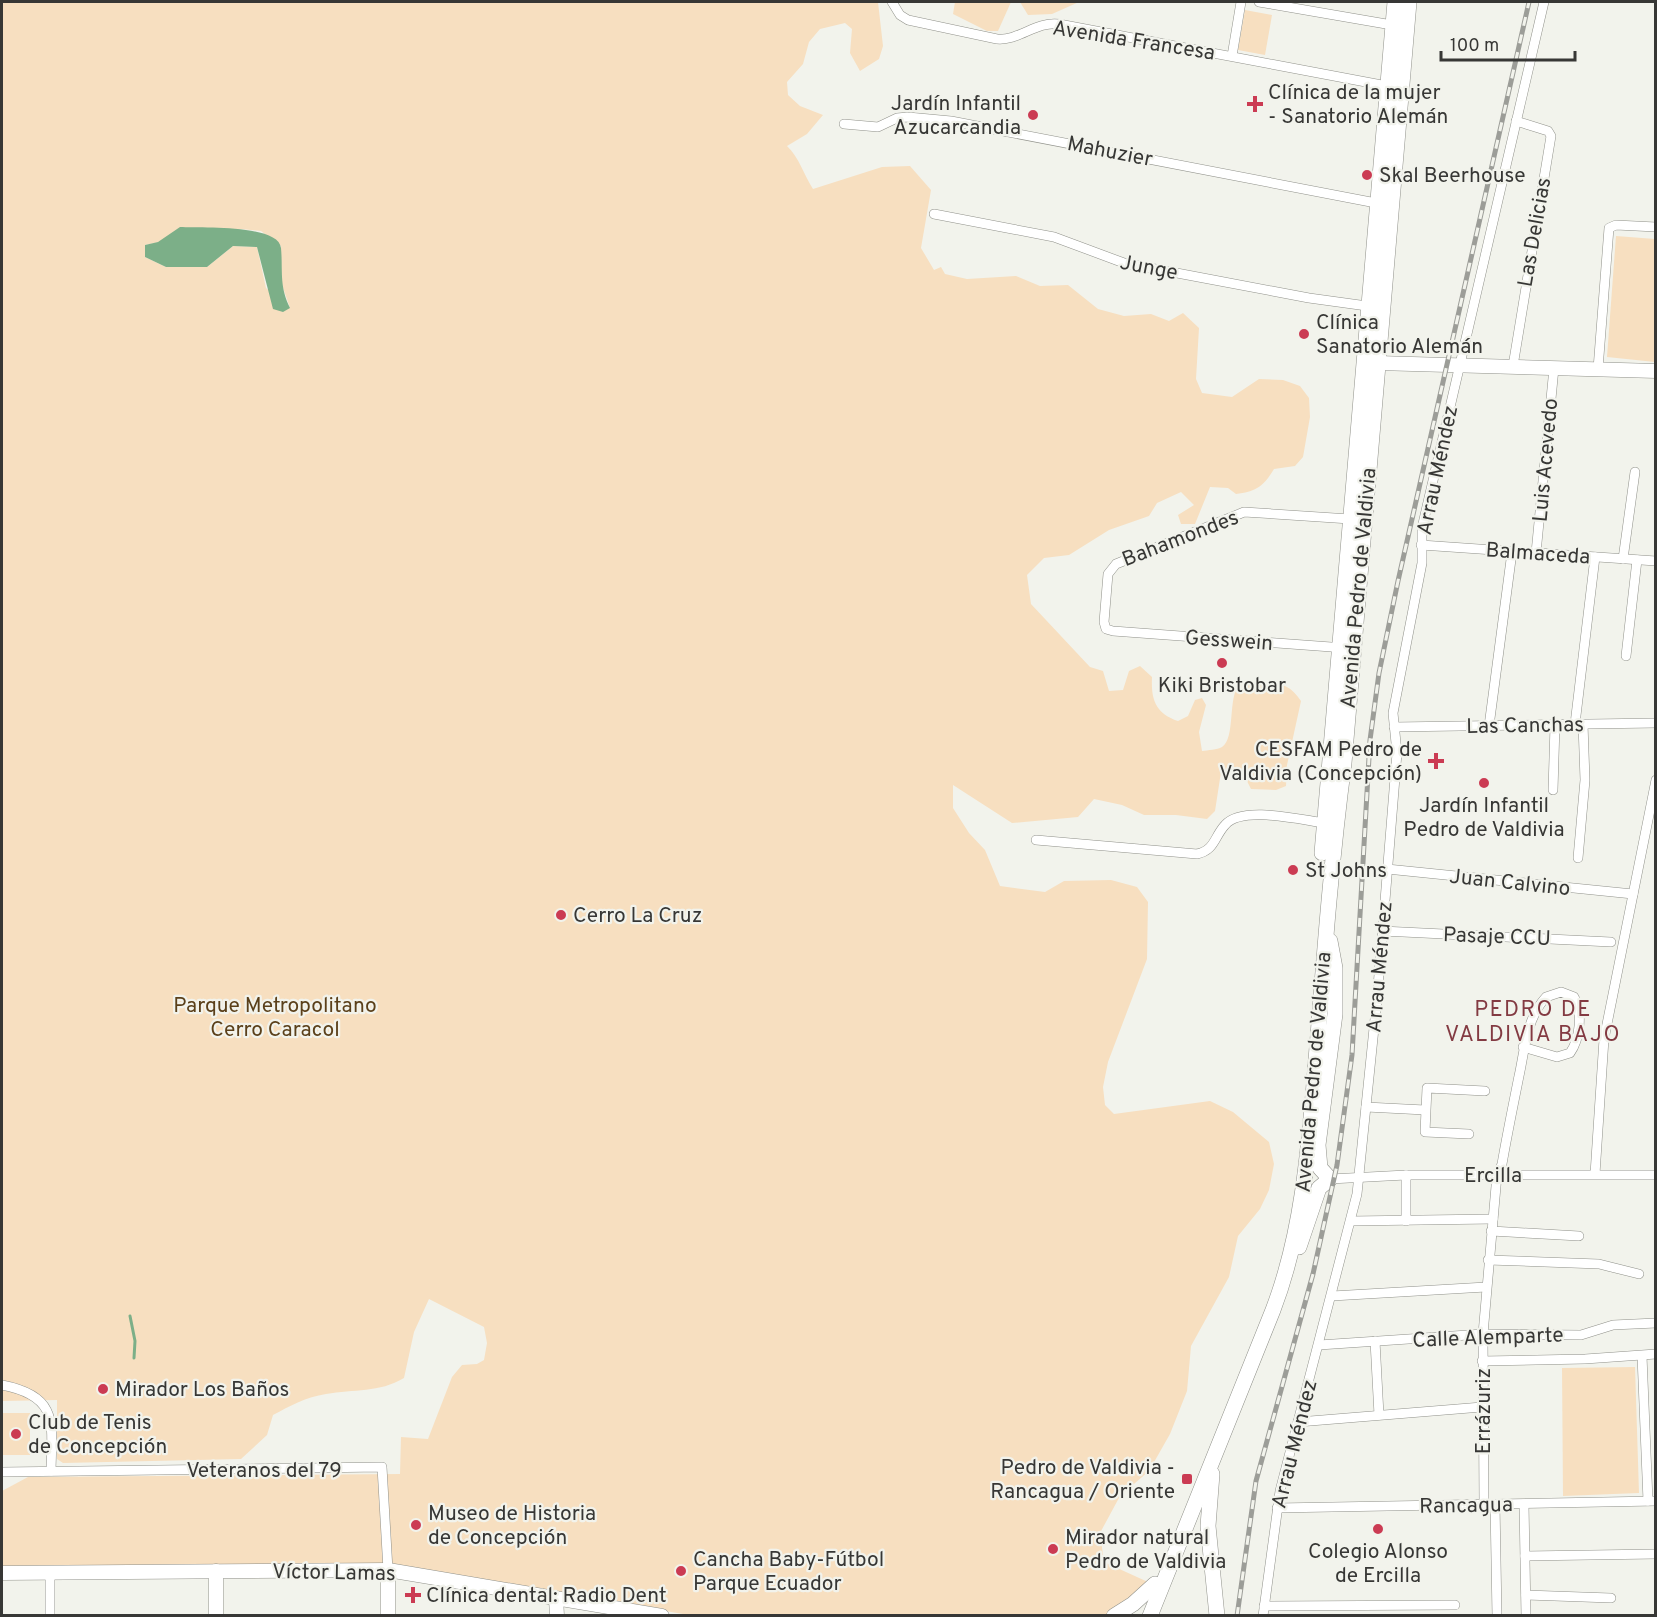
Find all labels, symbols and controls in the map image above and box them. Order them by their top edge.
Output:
street label: Avenida Francesa [1051,15,1217,68]
scale bar [1441,24,1574,62]
text: 100 m [1450,35,1499,58]
place label: Clínica de la mujer - Sanatorio Alemán [1268,80,1448,131]
place label: Jardín Infantil Azucarcandia [891,91,1021,142]
marker: Clínica de la mujer - Sanatorio Alemán [1246,95,1264,113]
marker: Jardín Infantil Azucarcandia [1026,108,1040,122]
street label: Mahuzier [1065,131,1155,174]
place label: Skal Beerhouse [1379,163,1526,190]
marker: Skal Beerhouse [1360,168,1374,182]
street label: Las Delicias [1513,175,1558,289]
street label: Junge [1117,250,1180,287]
place label: Clínica Sanatorio Alemán [1316,310,1483,361]
marker: Clínica Sanatorio Alemán [1297,327,1311,341]
street label: Luis Acevedo [1528,397,1565,523]
street label: Arrau Méndez [1412,403,1465,538]
street label: Avenida Pedro de Valdivia [1336,467,1383,710]
street label: Bahamondes [1118,505,1243,574]
street label: Balmaceda [1485,537,1591,572]
street label: Gesswein [1184,625,1274,658]
marker: Kiki Bristobar [1215,656,1229,670]
place label: Kiki Bristobar [1158,673,1286,700]
street label: Las Canchas [1466,712,1584,741]
place label: CESFAM Pedro de Valdivia (Concepción) [1219,737,1422,788]
marker: CESFAM Pedro de Valdivia (Concepción) [1427,752,1445,770]
marker: Jardín Infantil Pedro de Valdivia [1477,776,1491,790]
place label: Jardín Infantil Pedro de Valdivia [1403,793,1565,844]
place label: St Johns [1305,858,1387,885]
marker: St Johns [1286,863,1300,877]
street label: Juan Calvino [1448,864,1572,903]
street label: Arrau Méndez [1361,900,1400,1034]
place label: Cerro La Cruz [573,903,702,930]
marker: Cerro La Cruz [554,908,568,922]
street label: Pasaje CCU [1442,922,1551,953]
street label: Avenida Pedro de Valdivia [1291,951,1338,1194]
park label: Parque Metropolitano Cerro Caracol [173,993,377,1044]
district label: PEDRO DE VALDIVIA BAJO [1445,997,1621,1049]
street label: Ercilla [1464,1163,1522,1190]
street label: Calle Alemparte [1412,1322,1564,1355]
street label: Errázuriz [1471,1368,1498,1454]
place label: Mirador Los Baños [115,1377,289,1404]
street label: Arrau Méndez [1266,1377,1324,1512]
marker: Mirador Los Baños [96,1382,110,1396]
place label: Club de Tenis de Concepción [28,1410,167,1461]
marker: Club de Tenis de Concepción [9,1427,23,1441]
place label: Pedro de Valdivia - Rancagua / Oriente [990,1455,1175,1506]
street label: Veteranos del 79 [186,1458,342,1485]
marker: Pedro de Valdivia - Rancagua / Oriente [1180,1472,1194,1486]
street label: Rancagua [1419,1492,1513,1521]
place label: Museo de Historia de Concepción [428,1501,596,1552]
marker: Museo de Historia de Concepción [409,1518,423,1532]
marker: Colegio Alonso de Ercilla [1371,1522,1385,1536]
place label: Mirador natural Pedro de Valdivia [1065,1525,1226,1576]
place label: Colegio Alonso de Ercilla [1308,1539,1448,1590]
marker: Mirador natural Pedro de Valdivia [1046,1542,1060,1556]
place label: Cancha Baby-Fútbol Parque Ecuador [693,1547,884,1598]
street label: Víctor Lamas [272,1559,396,1588]
marker: Cancha Baby-Fútbol Parque Ecuador [674,1564,688,1578]
place label: Clínica dental: Radio Dent [426,1583,667,1610]
marker: Clínica dental: Radio Dent [404,1586,422,1604]

